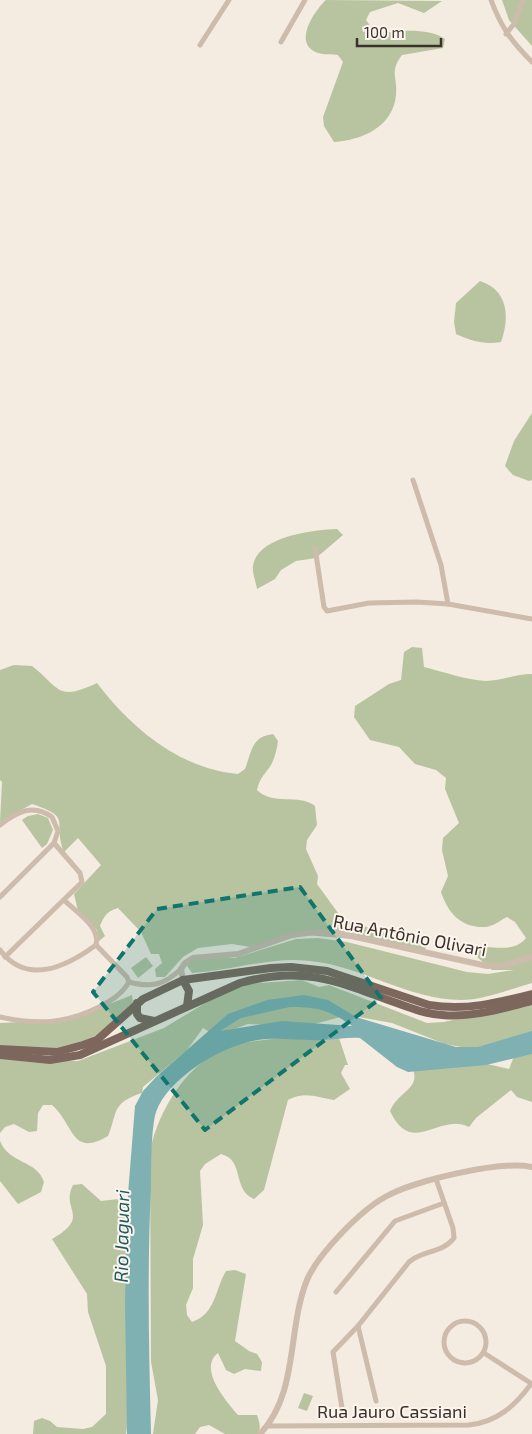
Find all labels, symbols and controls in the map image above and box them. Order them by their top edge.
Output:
scale bar [357,15,441,47]
text: 100 m [364,23,405,41]
street label: Rua Antônio Olivari [332,909,488,961]
water label: Rio Jaguari [109,1189,133,1283]
street label: Rua Jauro Cassiani [317,1400,467,1422]

